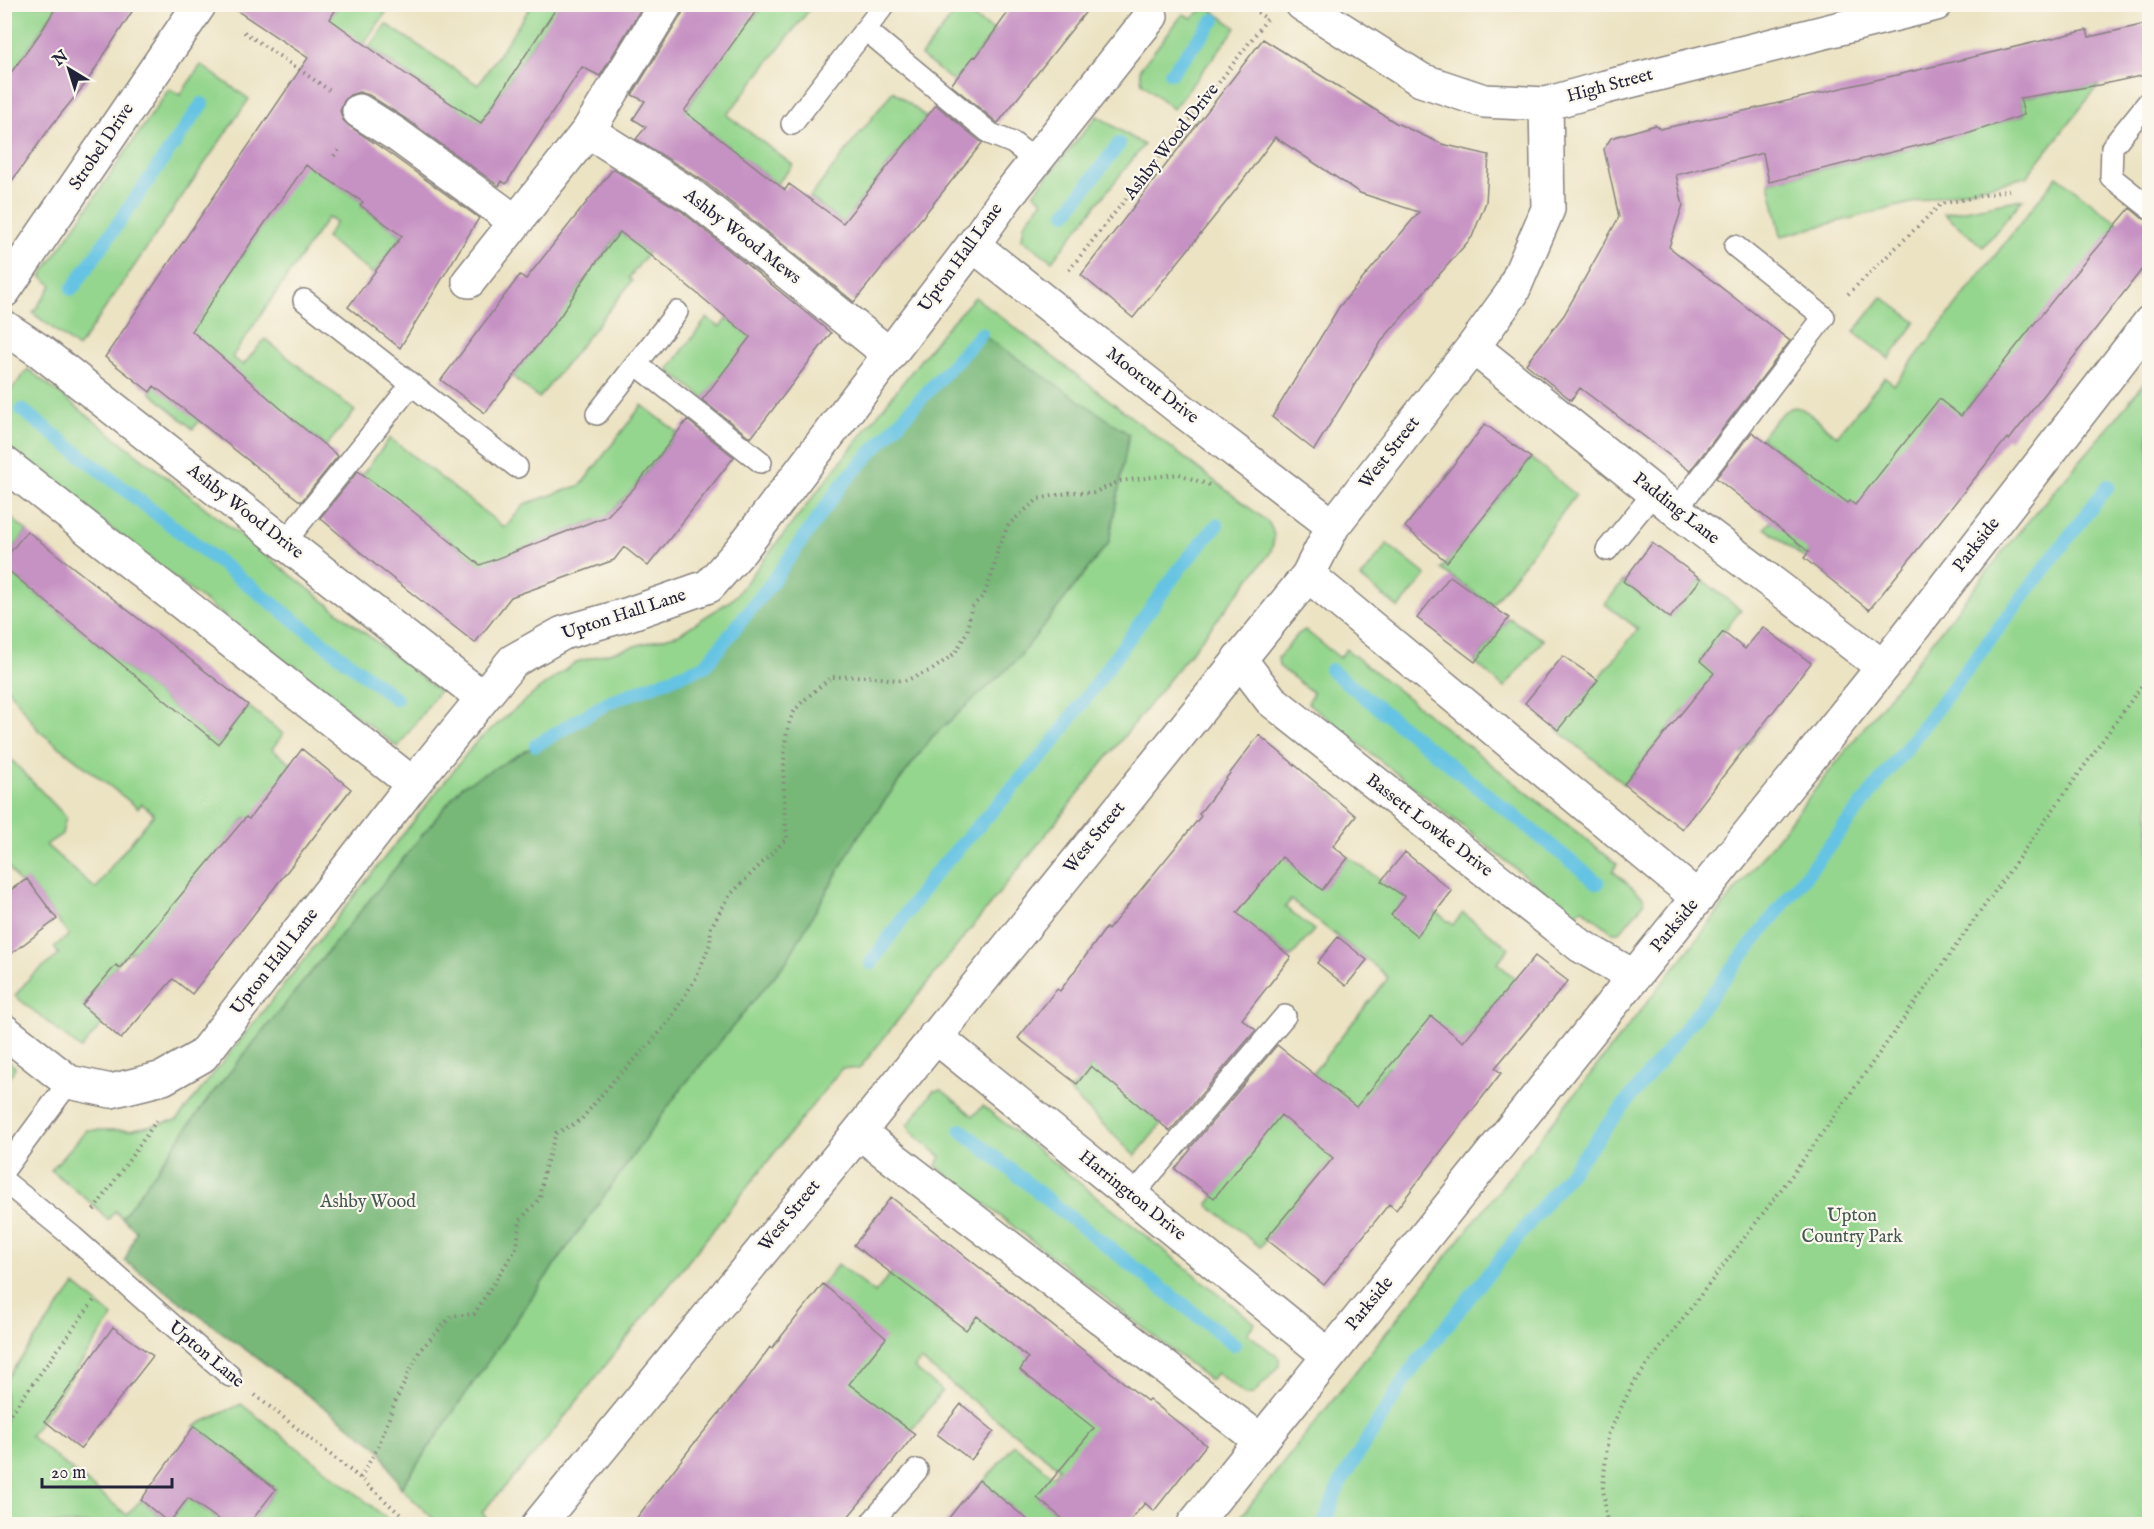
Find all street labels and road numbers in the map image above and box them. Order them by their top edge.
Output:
street label: High Street [1564,63,1656,109]
street label: Ashby Wood Drive [1119,79,1225,206]
street label: Strobel Drive [64,99,140,195]
street label: Ashby Wood Mews [678,183,805,290]
street label: Upton Hall Lane [914,199,1008,317]
street label: Moorcut Drive [1101,343,1203,429]
street label: West Street [1355,412,1425,494]
street label: Ashby Wood Drive [181,459,308,565]
street label: Padding Lane [1628,468,1724,550]
street label: Parkside [1948,513,2006,577]
street label: Upton Hall Lane [559,584,689,646]
street label: Bassett Lowke Drive [1361,769,1497,883]
street label: West Street [1059,797,1131,879]
street label: Parkside [1646,894,1704,958]
street label: Upton Hall Lane [226,904,324,1020]
street label: Harrington Drive [1074,1146,1190,1246]
street label: West Street [754,1175,826,1257]
street label: Parkside [1341,1272,1399,1336]
street label: Upton Lane [163,1317,249,1393]

